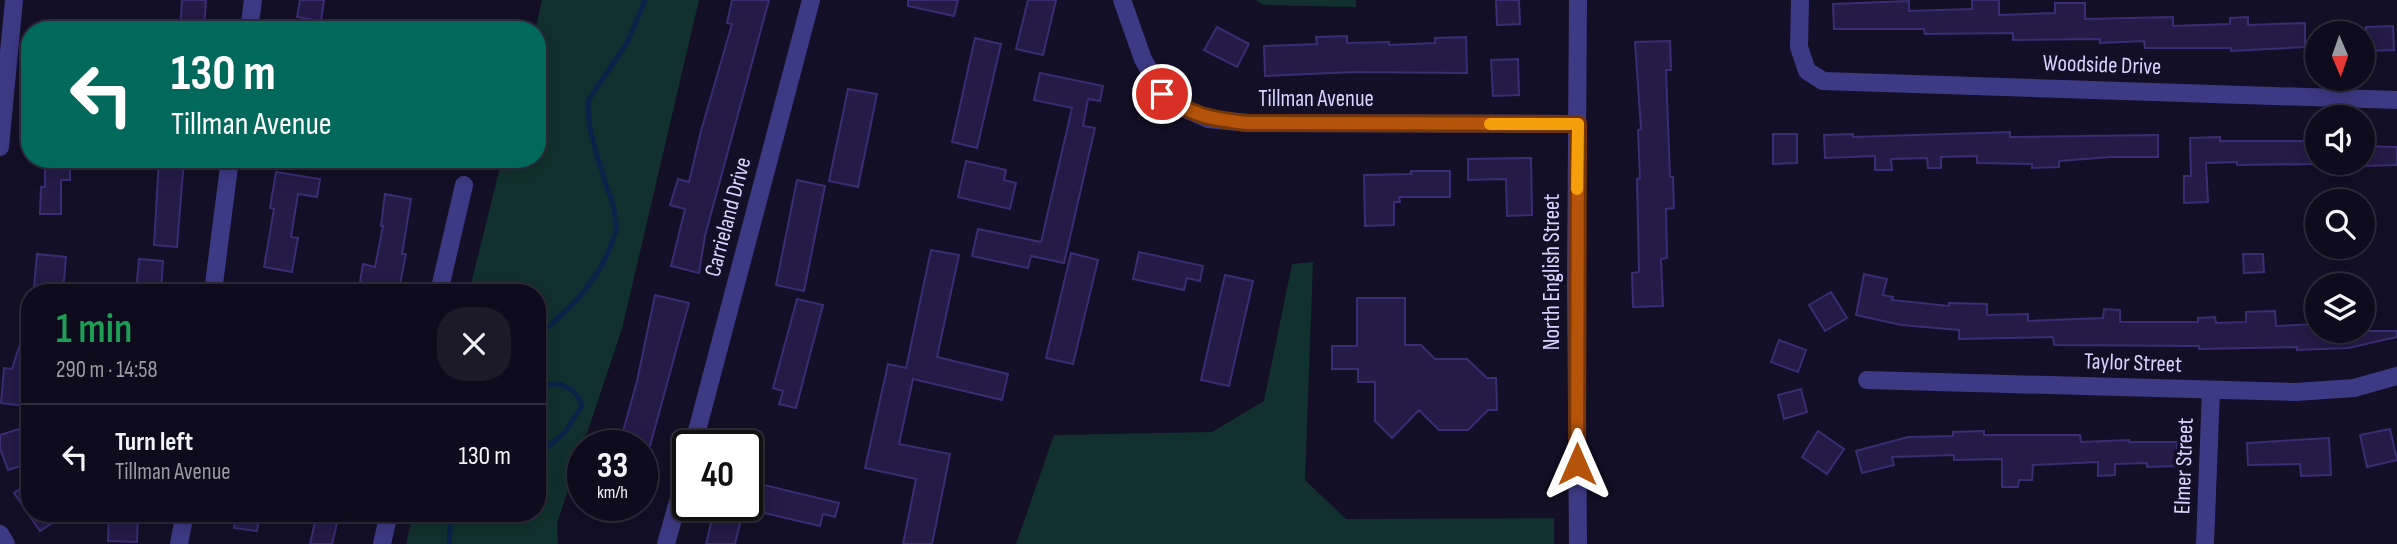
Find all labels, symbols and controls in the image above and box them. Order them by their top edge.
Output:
north arrow [2305,21,2375,91]
map controls [2305,21,2375,343]
text: 130 m [171,45,276,104]
icon: left [56,49,147,140]
street label: Woodside Drive [2042,49,2162,81]
pin [1132,64,1192,124]
icon: arrive [1143,75,1181,113]
street label: Tillman Avenue [1258,85,1374,113]
text: Tillman Avenue [171,105,332,144]
button: sound [2305,105,2375,175]
street label: Carrieland Drive [699,154,757,280]
button: search [2305,189,2375,259]
street label: North English Street [1538,194,1566,350]
button: layers [2305,273,2375,343]
text: 1 min [56,304,132,355]
button: close [437,307,511,381]
street label: Taylor Street [2084,347,2182,379]
text: 290 m · 14:58 [56,356,158,384]
street label: Elmer Street [2168,417,2200,515]
text: Turn left [115,427,193,458]
position arrow [1540,427,1614,501]
speed limit sign: 40 [672,430,763,521]
icon: left [56,438,94,476]
text: 130 m [459,441,511,472]
text: 33 [597,445,628,488]
text: Tillman Avenue [115,458,231,486]
text: km/h [597,482,628,503]

